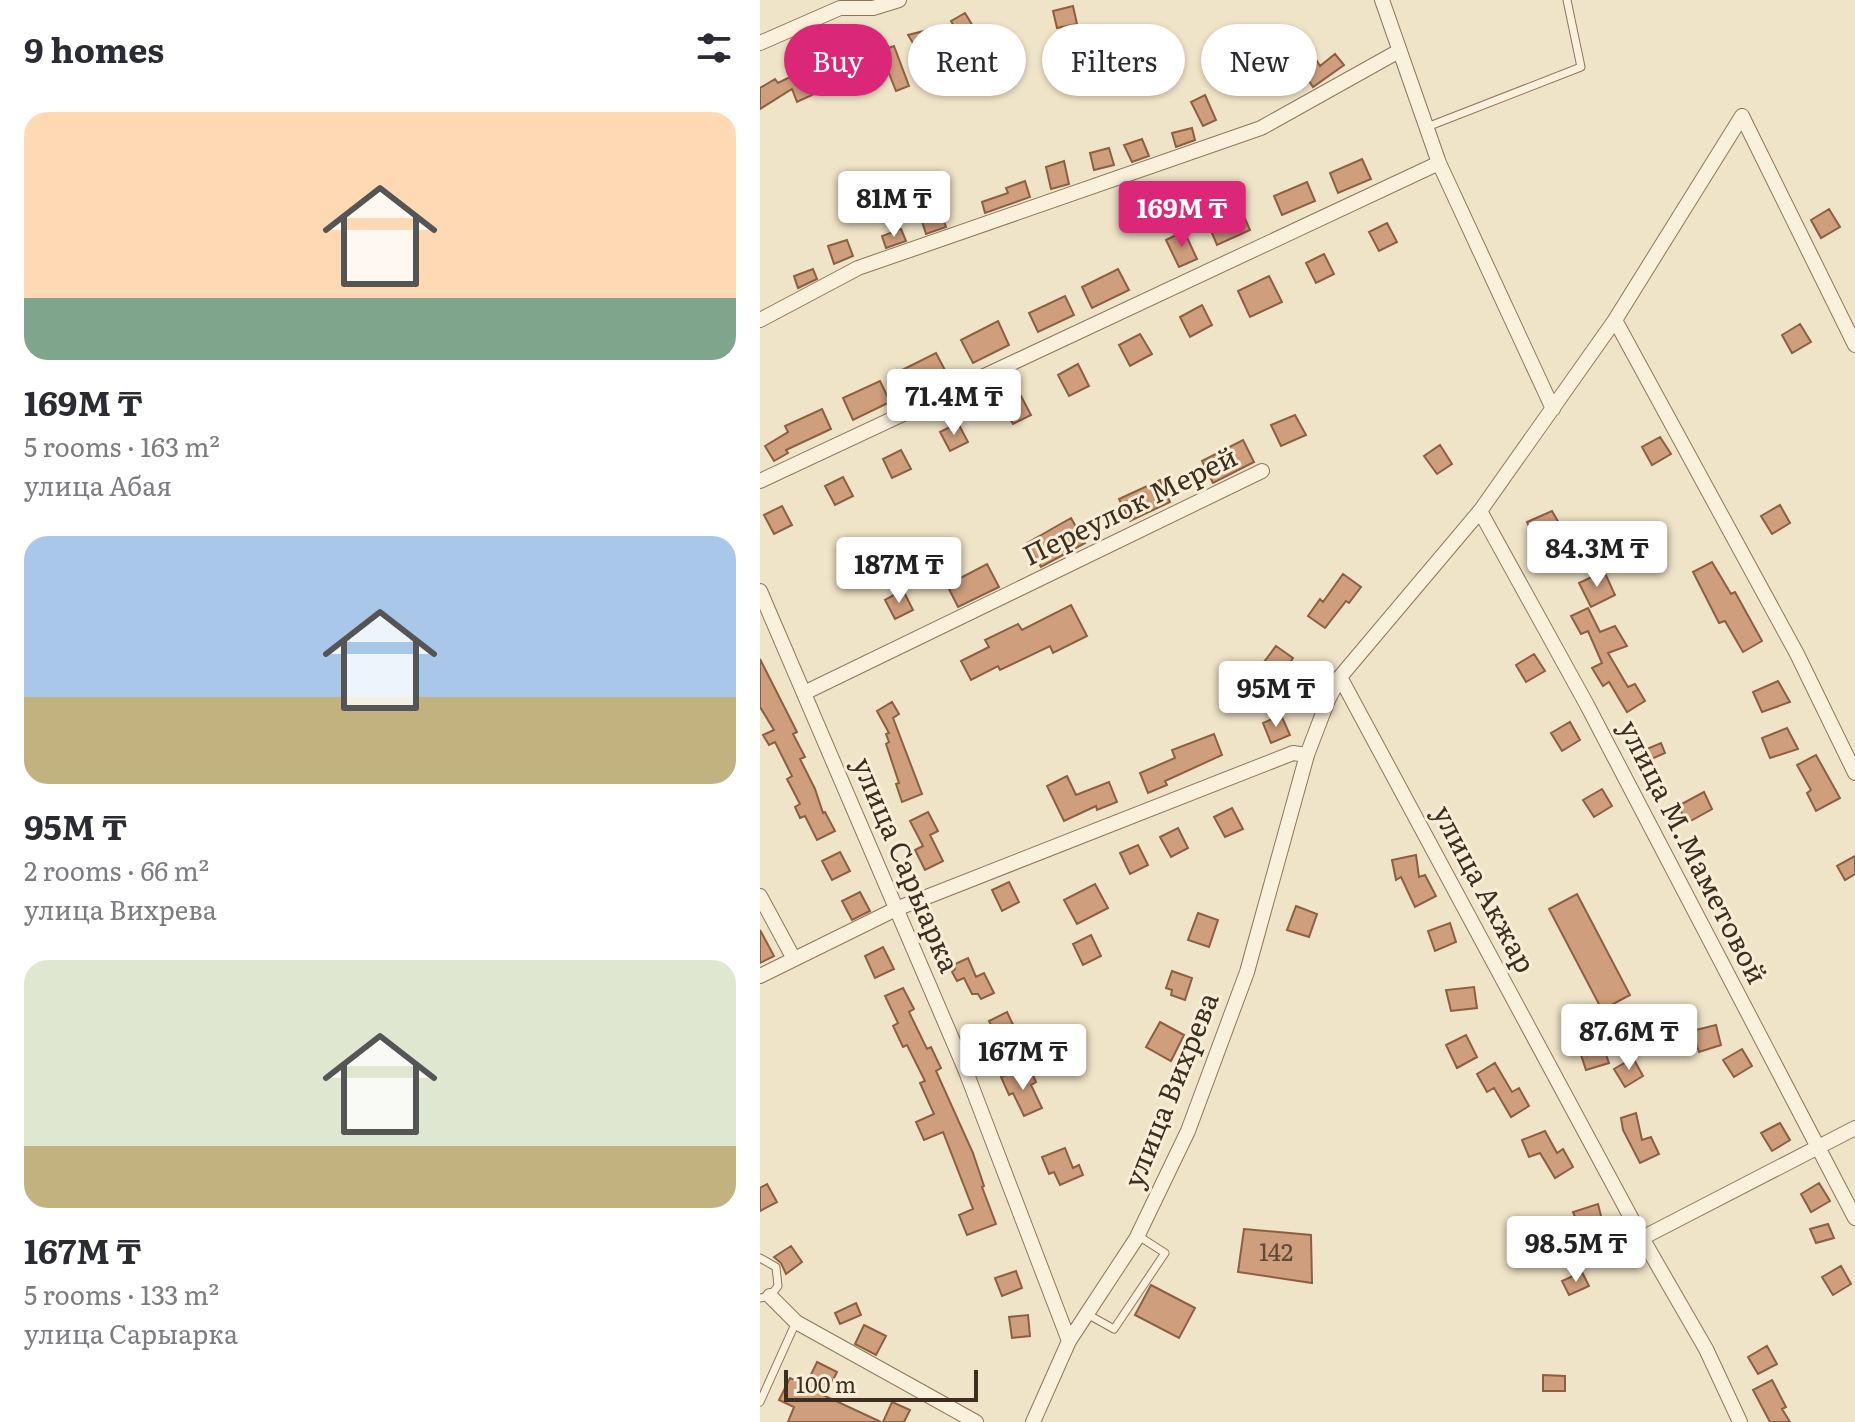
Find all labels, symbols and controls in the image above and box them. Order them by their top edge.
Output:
text: 9 homes [24,23,164,73]
chip: Buy [784,24,892,96]
chip: Rent [908,24,1026,96]
chip: Filters [1042,24,1185,96]
chip: New [1201,24,1317,96]
icon: filters [692,26,736,70]
icon: home [308,164,452,308]
pin: 81M ₸ [838,171,950,239]
text: 81M ₸ [856,177,932,216]
pin: 169M ₸ [1117,181,1247,249]
text: 169M ₸ [1137,187,1227,226]
pin: 71.4M ₸ [880,369,1028,437]
text: 71.4M ₸ [905,375,1003,414]
text: 169M ₸ [24,376,142,426]
text: 5 rooms · 163 m² [24,426,220,465]
street label: Переулок Мерей [1015,434,1244,574]
text: улица Абая [24,465,172,504]
pin: 84.3M ₸ [1523,521,1671,589]
text: 84.3M ₸ [1545,527,1649,566]
pin: 187M ₸ [834,537,964,605]
text: 187M ₸ [854,543,944,582]
icon: home [308,588,452,732]
pin: 95M ₸ [1220,661,1332,729]
text: 95M ₸ [1237,667,1315,706]
street label: улица М.Маметовой [1610,712,1780,991]
street label: улица Сарыарка [843,750,972,978]
street label: улица Акжар [1424,797,1548,980]
text: 95M ₸ [24,800,127,850]
text: 2 rooms · 66 m² [24,850,209,889]
text: улица Вихрева [24,889,217,928]
street label: улица Вихрева [1111,985,1228,1193]
pin: 87.6M ₸ [1555,1004,1703,1072]
text: 87.6M ₸ [1579,1010,1679,1049]
icon: home [308,1012,452,1156]
pin: 167M ₸ [958,1024,1088,1092]
text: 167M ₸ [978,1030,1068,1069]
pin: 98.5M ₸ [1502,1216,1650,1284]
text: 98.5M ₸ [1525,1222,1627,1261]
text: 167M ₸ [24,1224,141,1274]
house number: 142 [1259,1233,1293,1268]
text: 5 rooms · 133 m² [24,1274,219,1313]
text: улица Сарыарка [24,1313,238,1352]
scale bar [784,1366,978,1402]
text: 100 m [796,1367,856,1400]

